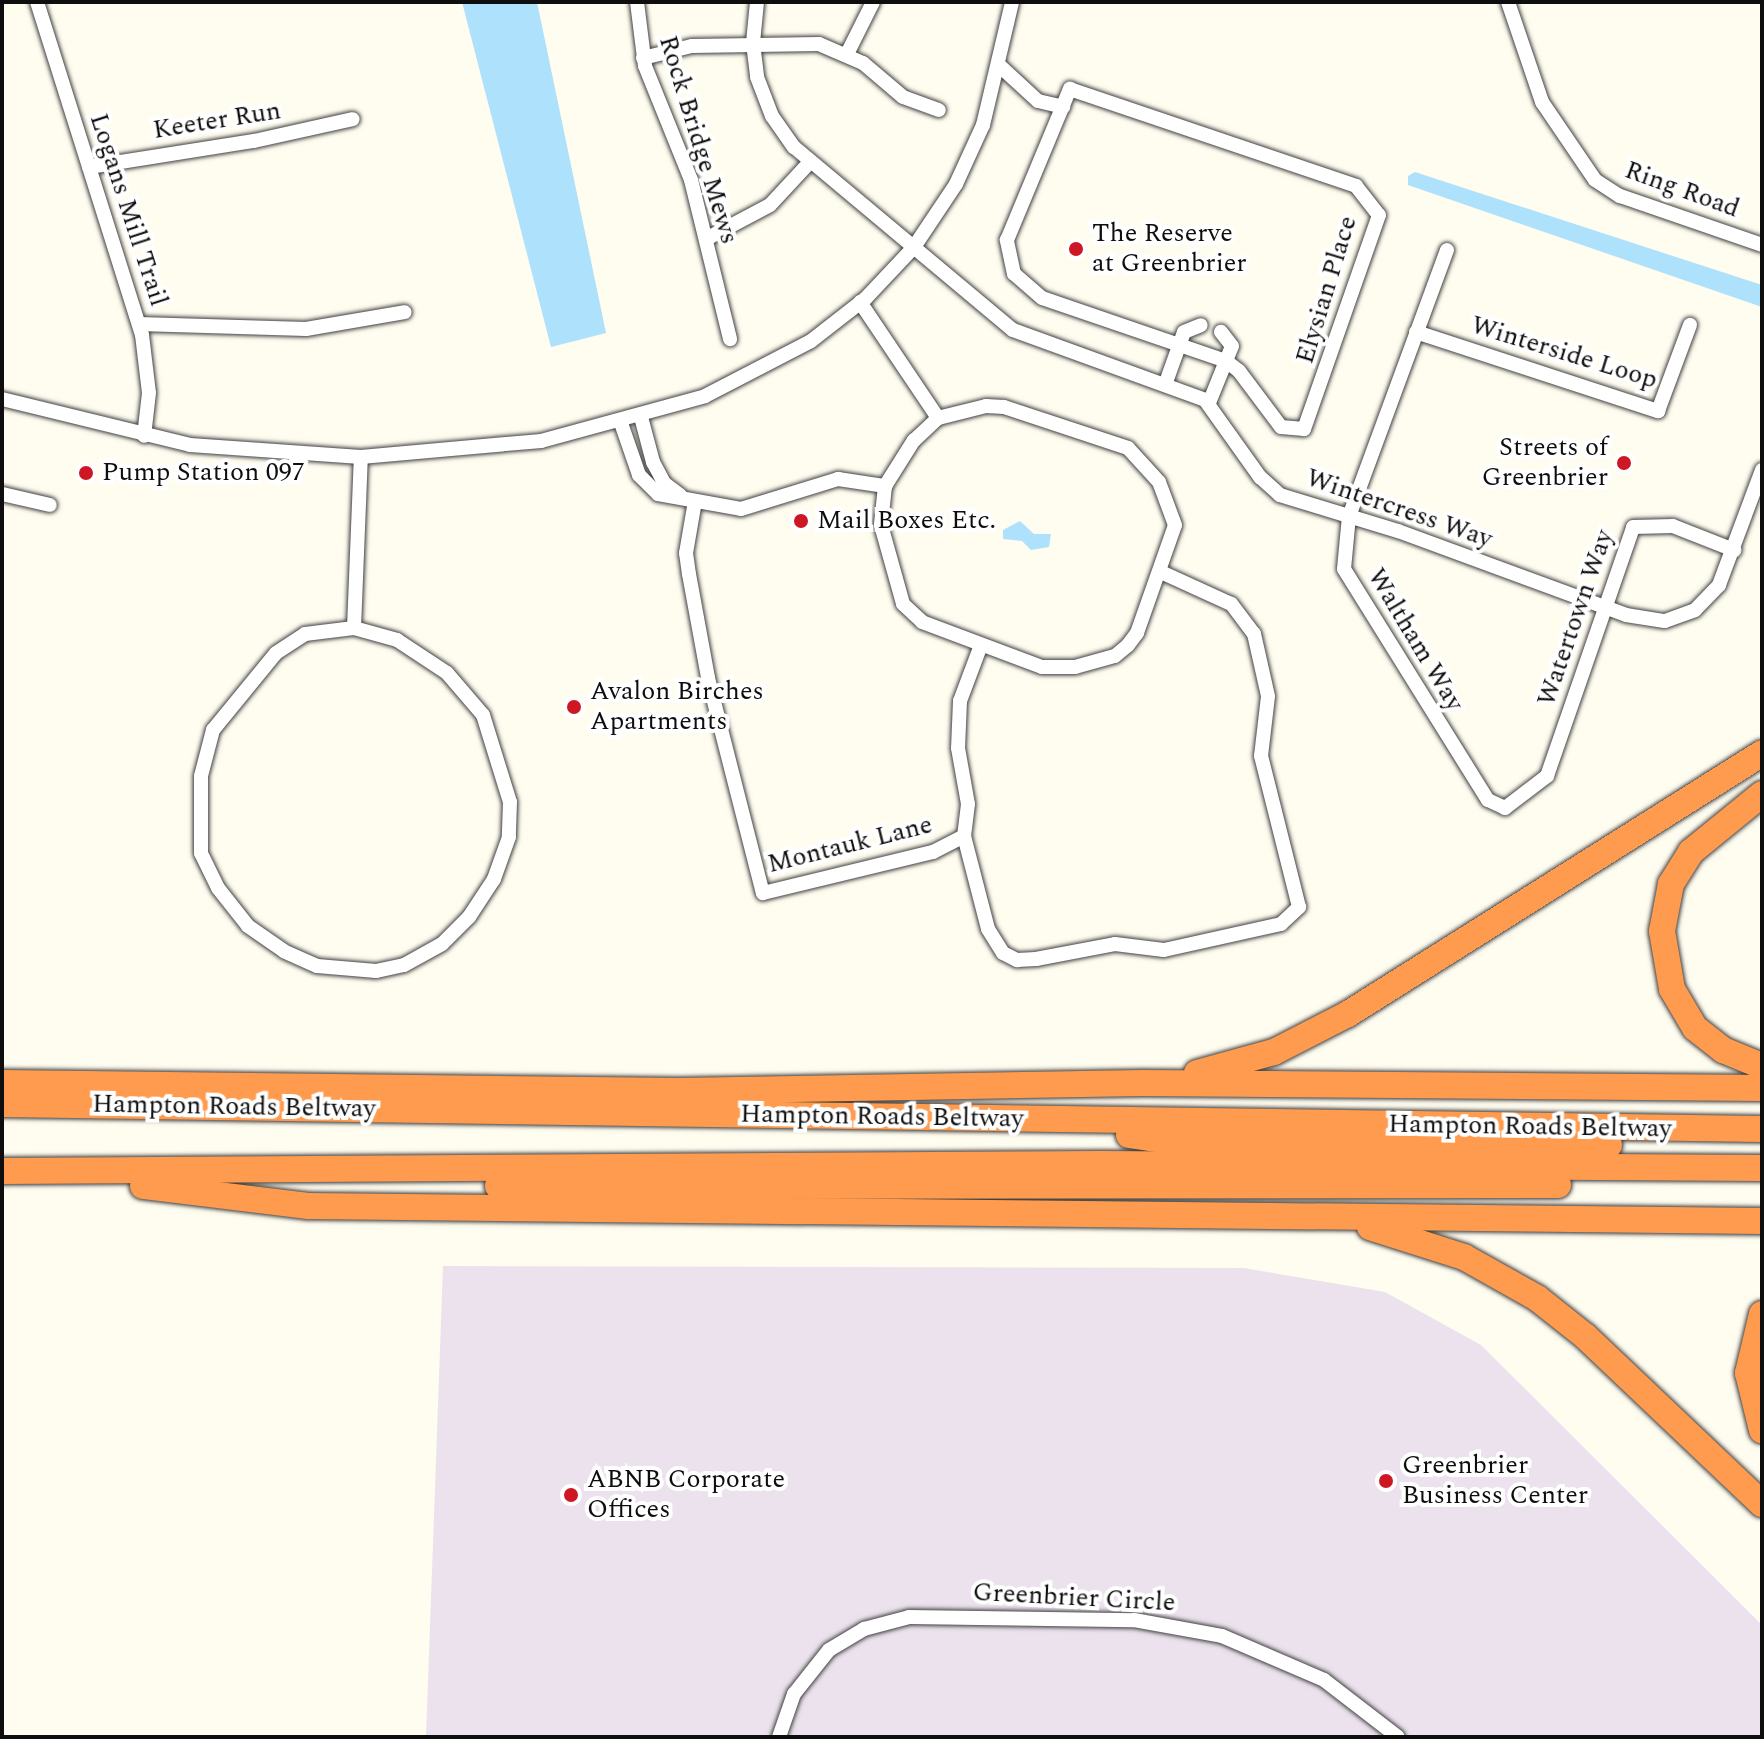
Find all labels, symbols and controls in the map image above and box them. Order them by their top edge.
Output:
street label: Rock Bridge Mews [651,32,745,248]
street label: Keeter Run [151,96,283,146]
street label: Logans Mill Trail [82,110,174,310]
street label: Ring Road [1620,155,1744,225]
street label: Elysian Place [1290,212,1364,368]
place label: The Reserve at Greenbrier [1092,218,1247,280]
marker: The Reserve at Greenbrier [1067,240,1085,258]
street label: Winterside Loop [1467,310,1661,396]
place label: Streets of Greenbrier [1482,432,1608,494]
marker: Streets of Greenbrier [1615,454,1633,472]
place label: Pump Station 097 [102,457,305,489]
street label: Wintercress Way [1302,463,1496,555]
marker: Pump Station 097 [77,464,95,482]
place label: Mail Boxes Etc. [817,505,996,537]
marker: Mail Boxes Etc. [792,512,810,530]
street label: Watertown Way [1531,526,1621,710]
street label: Waltham Way [1360,563,1470,717]
place label: Avalon Birches Apartments [590,676,764,738]
marker: Avalon Birches Apartments [565,698,583,716]
street label: Montauk Lane [764,809,936,881]
street label: Hampton Roads Beltway [92,1089,376,1125]
street label: Hampton Roads Beltway [740,1099,1024,1135]
street label: Hampton Roads Beltway [1388,1109,1672,1145]
place label: Greenbrier Business Center [1402,1450,1588,1512]
place label: ABNB Corporate Offices [587,1464,785,1526]
marker: Greenbrier Business Center [1377,1472,1395,1490]
marker: ABNB Corporate Offices [562,1486,580,1504]
street label: Greenbrier Circle [972,1577,1176,1619]

